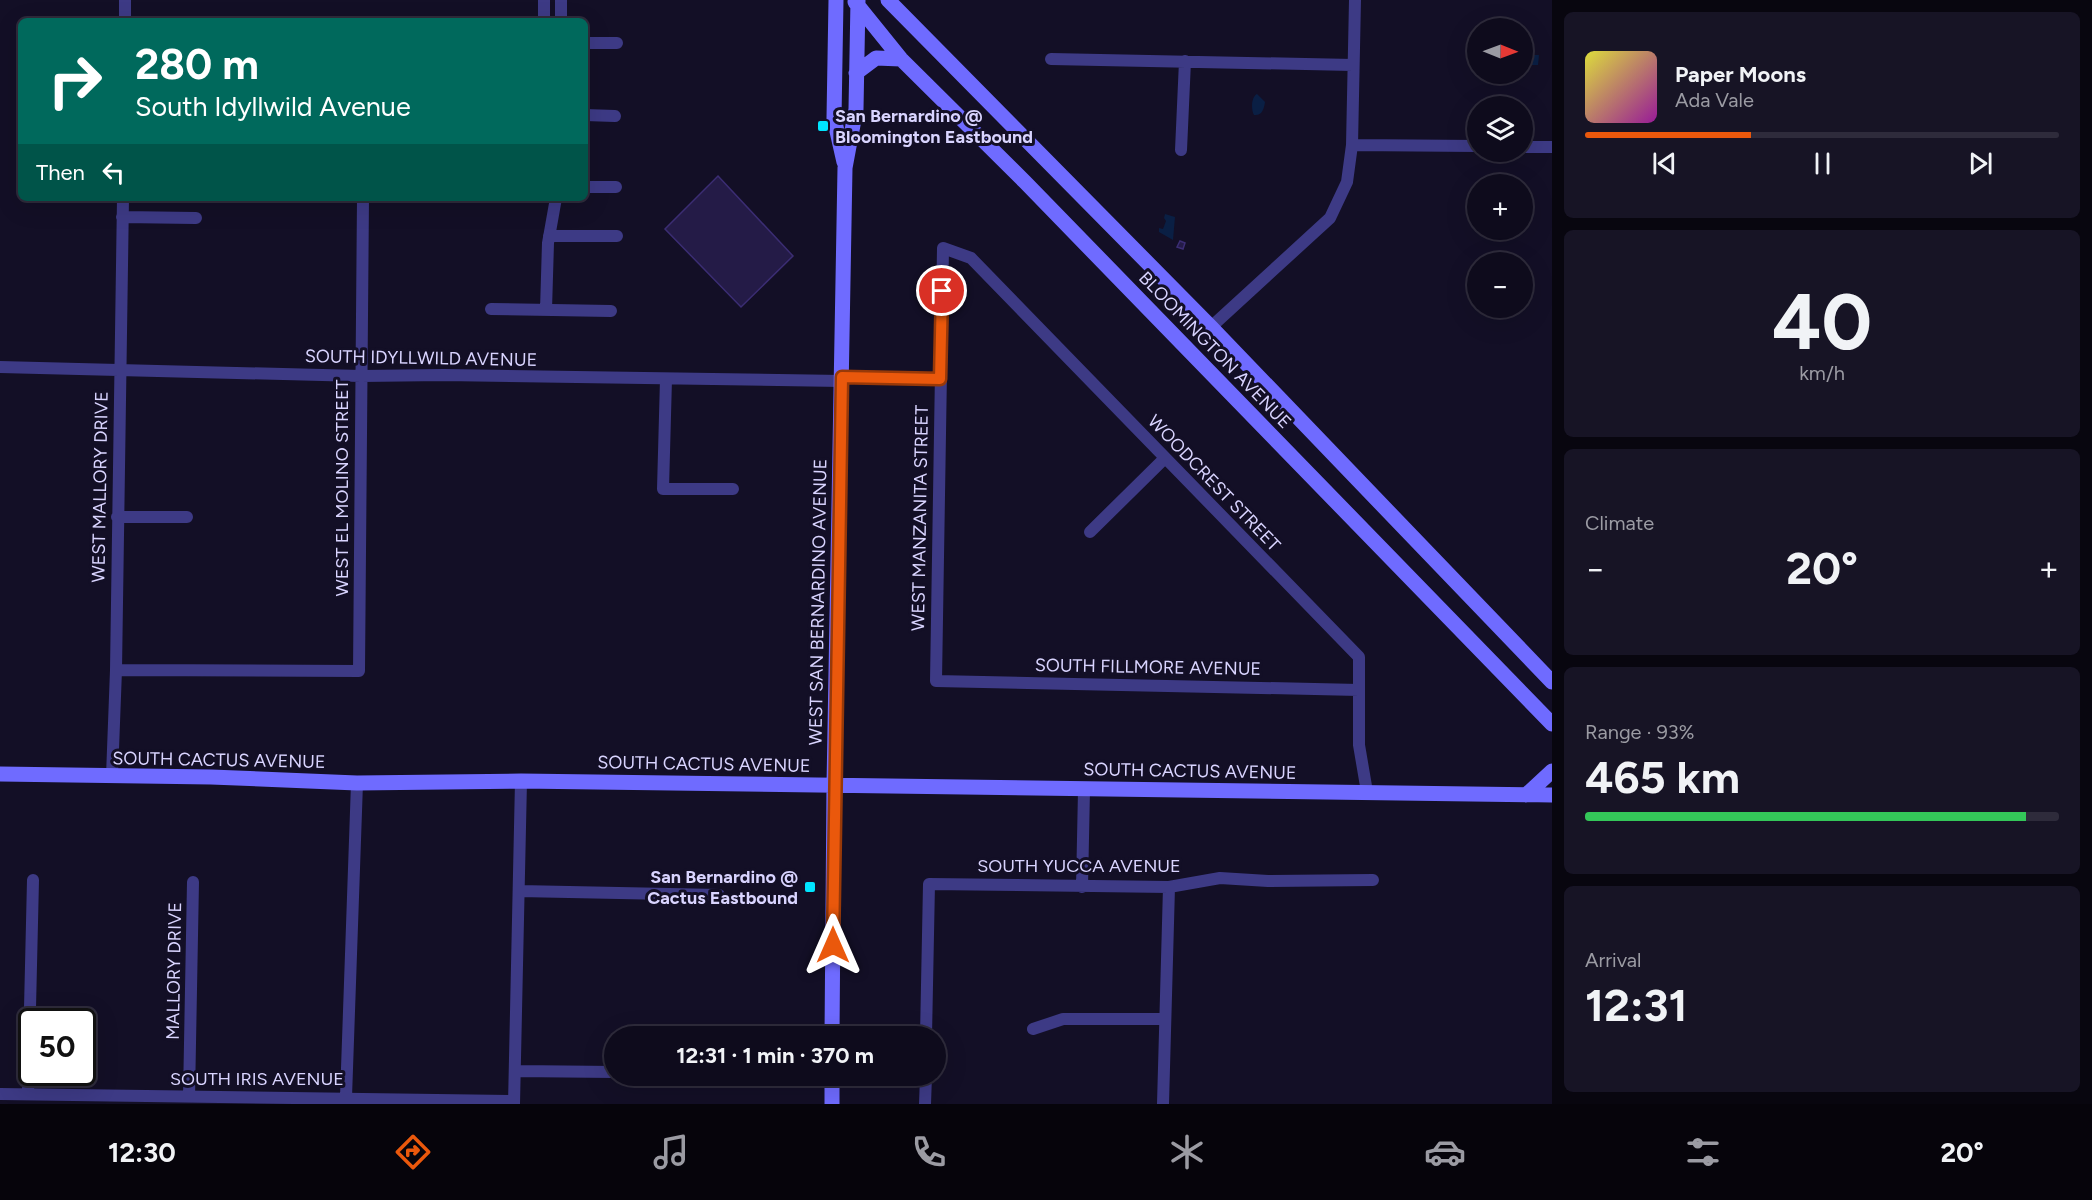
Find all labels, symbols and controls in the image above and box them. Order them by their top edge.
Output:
north arrow [1467,18,1533,84]
map controls [1467,18,1533,318]
text: 280 m [135,39,259,90]
icon: right [36,42,114,120]
text: Paper Moons [1675,61,1806,88]
text: Ada Vale [1675,88,1754,112]
text: South Idyllwild Avenue [135,90,411,123]
button: layers [1467,96,1533,162]
place label: San Bernardino @ Bloomington Eastbound [835,105,1033,148]
marker: San Bernardino @ Bloomington Eastbound [816,119,830,133]
icon: previous [1648,147,1681,180]
icon: pause [1806,147,1839,180]
icon: next [1964,147,1997,180]
icon: left [97,156,130,189]
text: Then [36,159,85,186]
button: + [1467,174,1533,240]
button: − [1467,252,1533,318]
pin [916,265,967,316]
street label: BLOOMINGTON AVENUE [1134,267,1296,433]
icon: arrive [925,274,958,307]
text: 40 [1772,275,1872,369]
street label: SOUTH IDYLLWILD AVENUE [305,345,537,371]
text: km/h [1799,361,1845,385]
street label: WEST EL MOLINO STREET [331,379,353,597]
street label: WEST MALLORY DRIVE [87,391,113,583]
street label: WEST MANZANITA STREET [907,405,933,631]
street label: WOODCREST STREET [1143,410,1285,556]
street label: WEST SAN BERNARDINO AVENUE [804,458,832,746]
text: Climate [1585,511,1654,535]
text: 20° [1786,541,1858,595]
text: − [1585,549,1606,588]
text: + [2038,549,2059,588]
street label: SOUTH FILLMORE AVENUE [1035,654,1261,680]
text: Range · 93% [1585,720,1694,744]
street label: SOUTH CACTUS AVENUE [112,747,326,773]
text: 465 km [1585,750,1740,804]
street label: SOUTH CACTUS AVENUE [597,751,811,777]
street label: SOUTH CACTUS AVENUE [1083,758,1297,784]
street label: SOUTH YUCCA AVENUE [977,855,1181,877]
place label: San Bernardino @ Cactus Eastbound [647,866,798,909]
marker: San Bernardino @ Cactus Eastbound [803,880,817,894]
street label: MALLORY DRIVE [162,902,186,1040]
position arrow [801,913,865,977]
text: Arrival [1585,948,1641,972]
text: 12:31 [1585,978,1688,1032]
speed limit sign: 50 [18,1008,96,1086]
text: 12:31 · 1 min · 370 m [676,1042,874,1069]
street label: SOUTH IRIS AVENUE [170,1068,344,1090]
icon: directions [392,1131,434,1173]
icon: music [650,1131,692,1173]
icon: phone [908,1131,950,1173]
icon: climate [1166,1131,1208,1173]
icon: car [1424,1131,1466,1173]
icon: filters [1682,1131,1724,1173]
text: 12:30 [108,1136,176,1169]
text: 20° [1940,1136,1984,1169]

